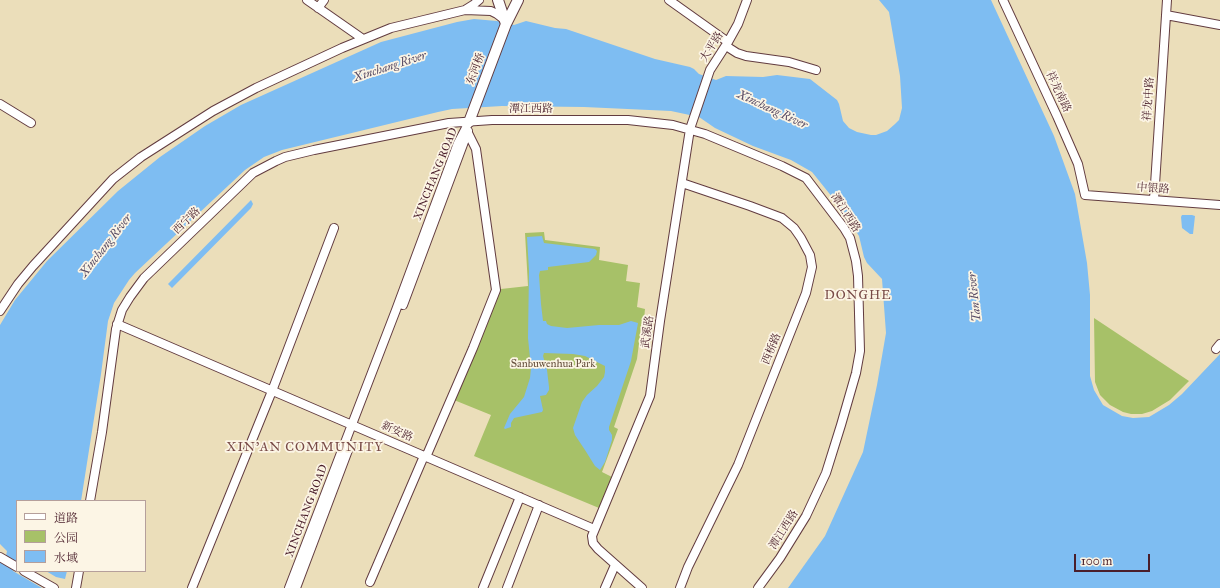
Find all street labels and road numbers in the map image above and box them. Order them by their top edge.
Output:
street label: 大平路 [698,30,726,64]
street label: 东河桥 [464,51,488,87]
street label: 祥龙南路 [1043,69,1073,115]
street label: 祥龙中路 [1141,77,1157,121]
street label: 潭江西路 [509,102,553,116]
street label: XINCHANG ROAD [411,126,461,222]
street label: 中银路 [1136,181,1170,197]
street label: 潭江西路 [827,191,863,235]
street label: 西宁路 [171,205,203,237]
street label: 武溪路 [639,315,657,349]
street label: 西桥路 [760,331,784,367]
street label: 新安路 [379,419,415,445]
street label: XINCHANG ROAD [283,463,331,559]
street label: 潭江西路 [767,508,801,552]

